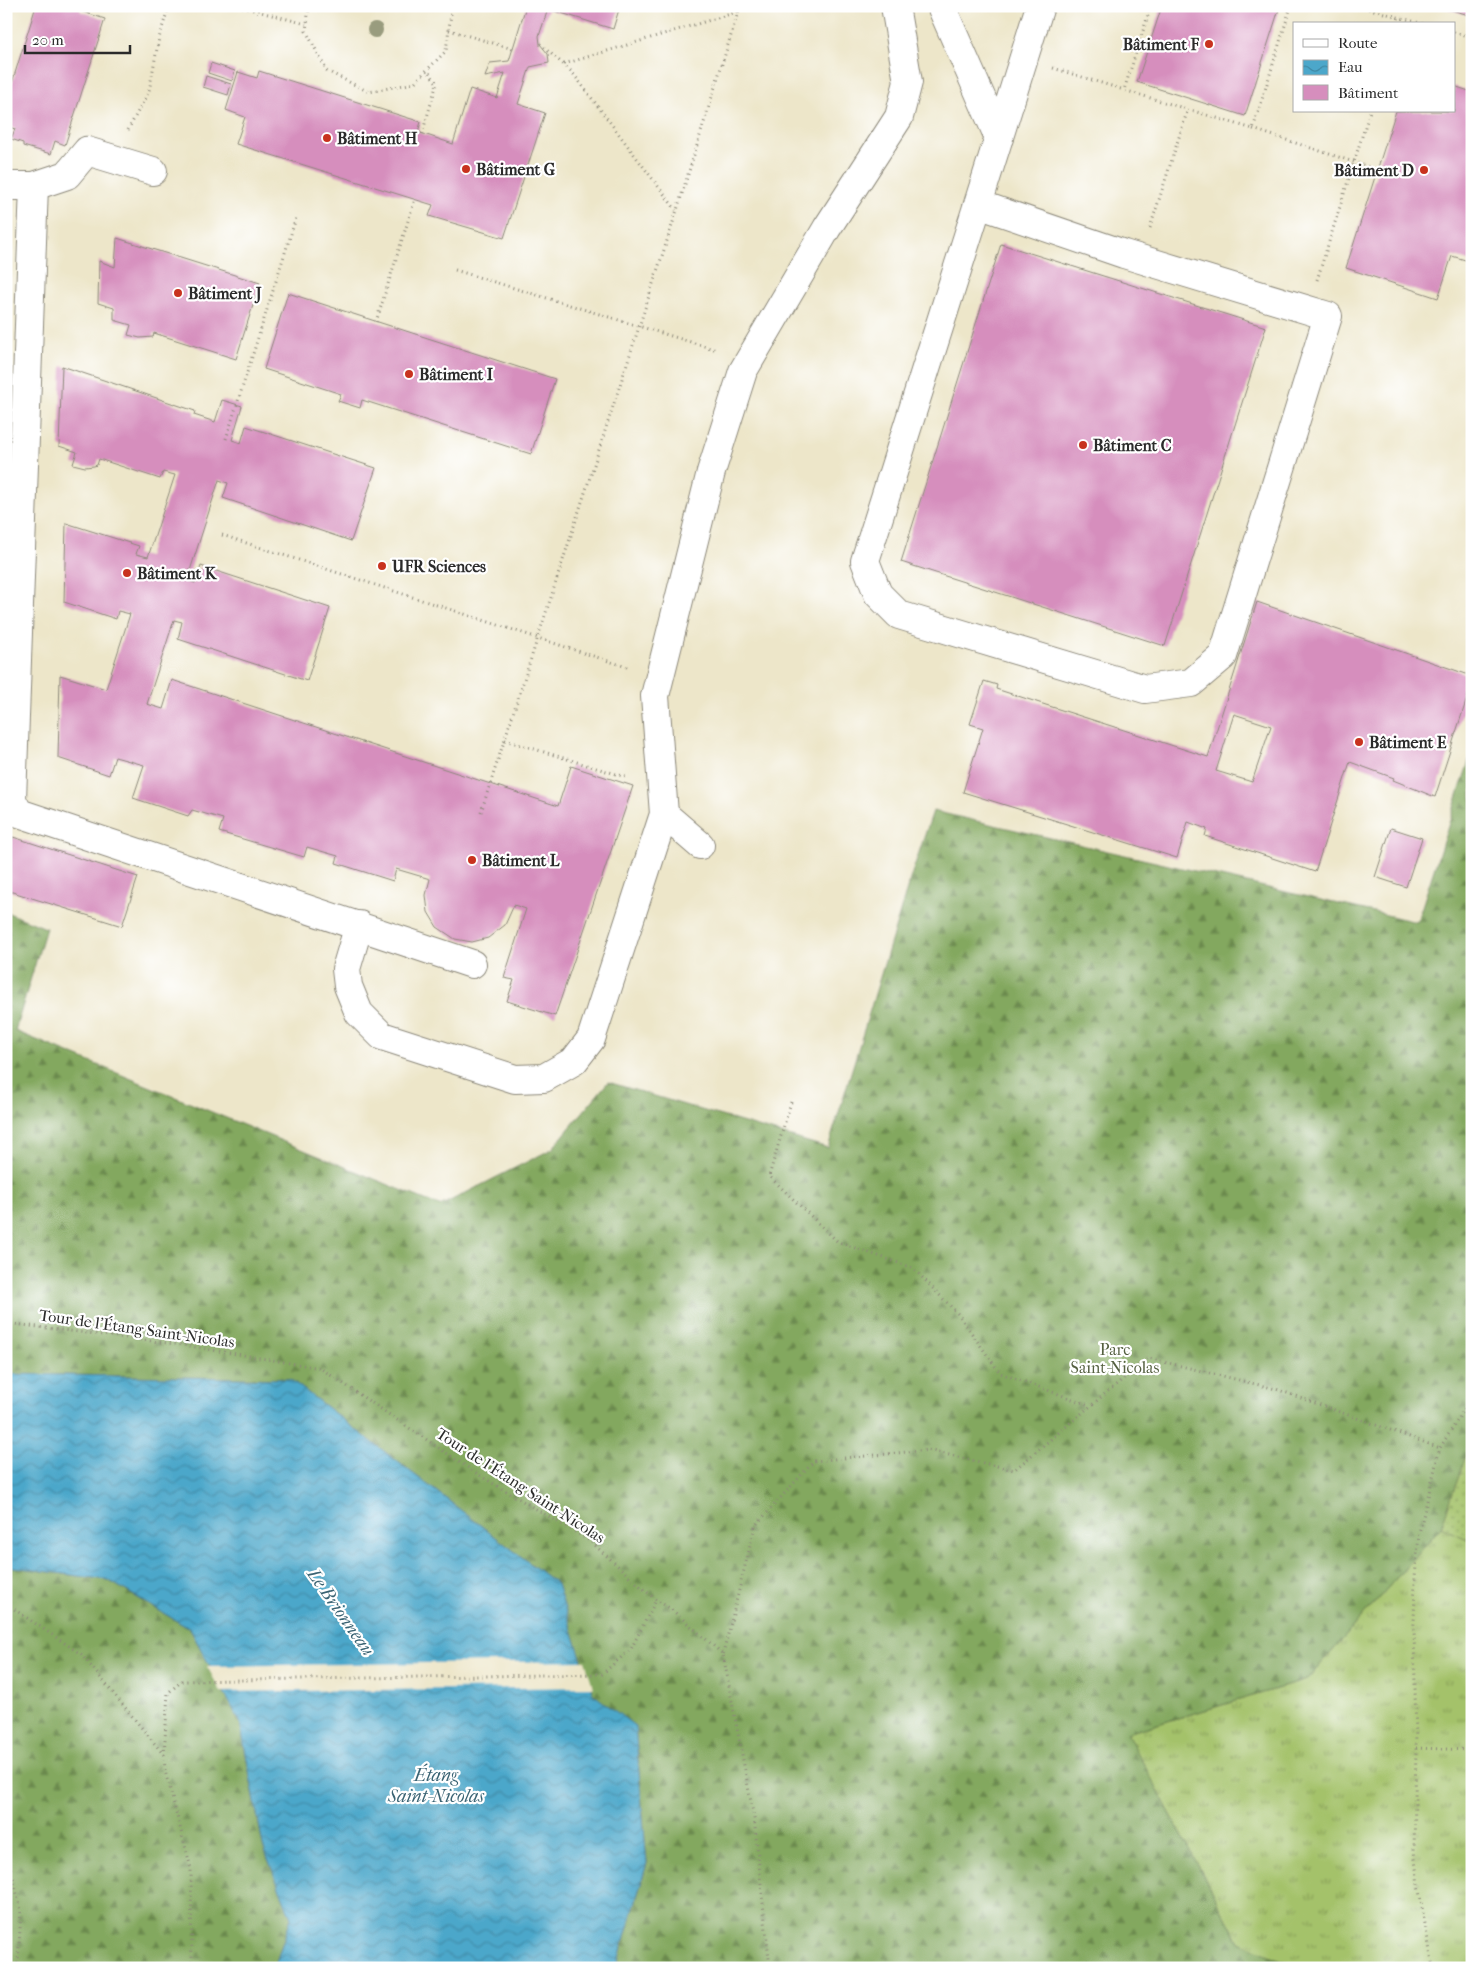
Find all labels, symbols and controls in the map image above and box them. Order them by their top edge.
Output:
scale bar [25,22,130,54]
legend [1293,22,1456,112]
text: 20 m [32,31,64,49]
text: Route [1338,34,1378,52]
place label: Bâtiment F [1123,35,1199,54]
marker: Bâtiment F [1203,38,1215,50]
text: Eau [1338,58,1363,76]
text: Bâtiment [1338,84,1399,102]
place label: Bâtiment H [337,129,418,148]
marker: Bâtiment H [321,132,333,144]
place label: Bâtiment G [476,160,556,179]
place label: Bâtiment D [1334,161,1414,180]
marker: Bâtiment G [460,163,472,175]
marker: Bâtiment D [1418,164,1430,176]
place label: Bâtiment J [188,284,262,304]
marker: Bâtiment J [172,287,184,299]
place label: Bâtiment I [419,365,494,384]
marker: Bâtiment I [403,368,415,380]
place label: Bâtiment C [1093,436,1172,455]
marker: Bâtiment C [1077,439,1089,451]
place label: UFR Sciences [391,557,486,576]
marker: UFR Sciences [376,560,388,572]
place label: Bâtiment K [137,564,218,583]
marker: Bâtiment K [121,567,133,579]
place label: Bâtiment E [1369,733,1447,752]
marker: Bâtiment E [1353,736,1365,748]
place label: Bâtiment L [482,851,560,870]
marker: Bâtiment L [466,854,478,866]
street label: Tour de l'Étang Saint-Nicolas [38,1304,236,1352]
park label: Parc Saint-Nicolas [1071,1340,1159,1377]
street label: Tour de l'Étang Saint-Nicolas [433,1423,609,1547]
water label: Le Brionneau [302,1563,378,1660]
water label: Étang Saint-Nicolas [387,1763,484,1807]

